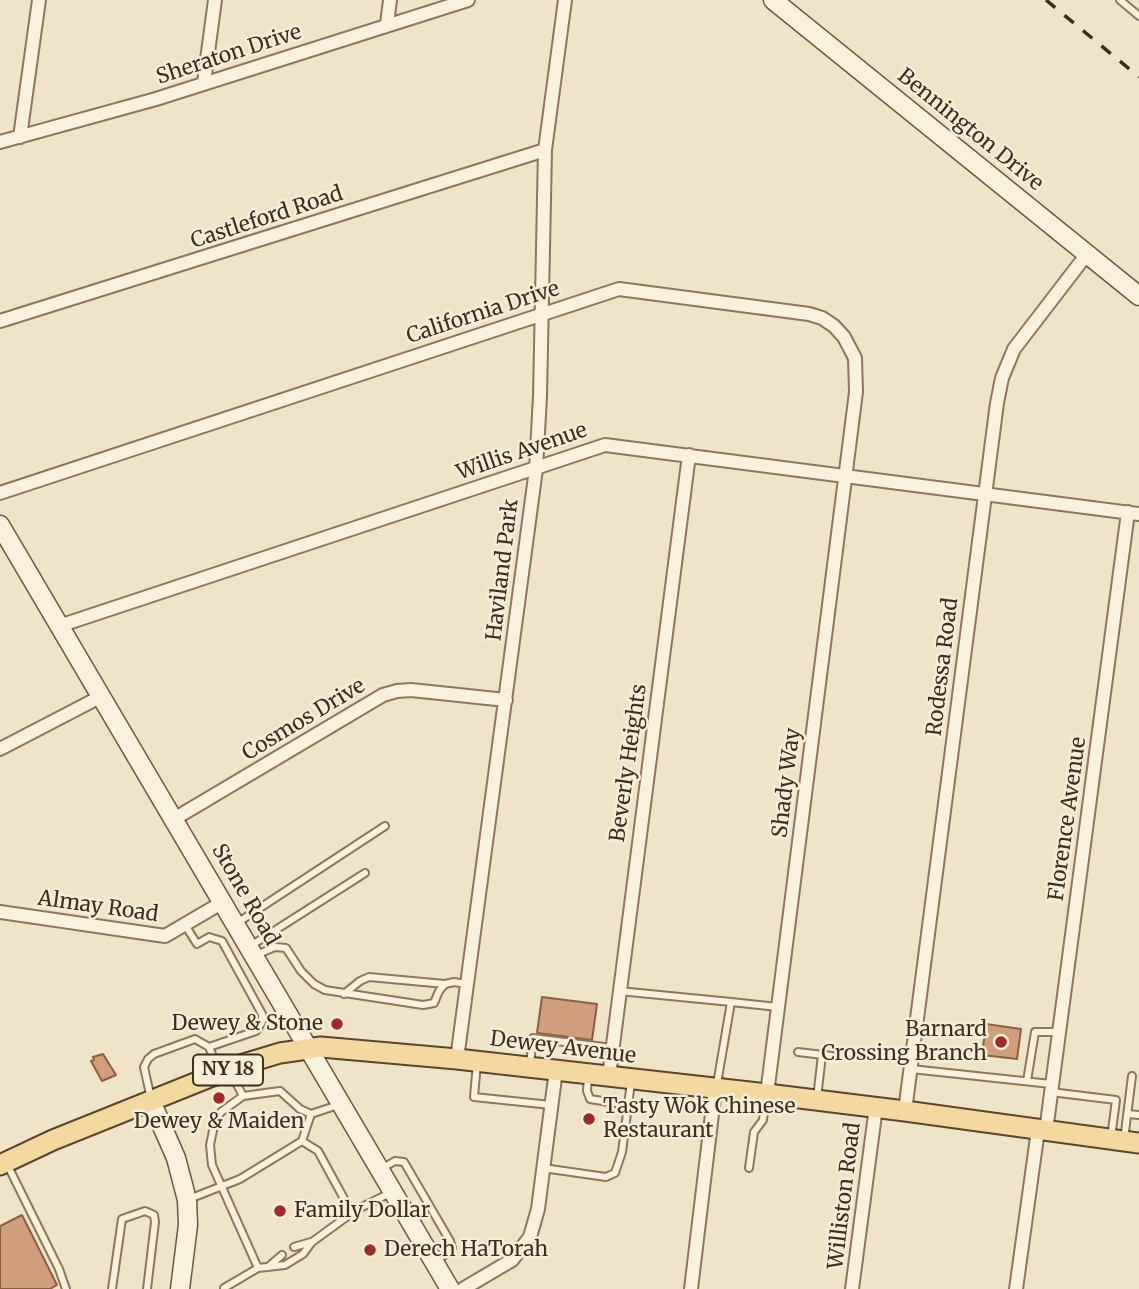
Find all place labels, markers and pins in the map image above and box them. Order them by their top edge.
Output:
place label: Dewey & Stone [172,1011,323,1037]
marker: Dewey & Stone [329,1016,345,1032]
place label: Barnard Crossing Branch [821,1017,987,1067]
marker: Barnard Crossing Branch [993,1034,1009,1050]
marker: Dewey & Maiden [211,1090,227,1106]
place label: Tasty Wok Chinese Restaurant [603,1094,795,1144]
place label: Dewey & Maiden [134,1109,304,1135]
marker: Tasty Wok Chinese Restaurant [581,1111,597,1127]
place label: Family Dollar [294,1198,430,1224]
marker: Family Dollar [272,1203,288,1219]
place label: Derech HaTorah [384,1237,548,1263]
marker: Derech HaTorah [362,1242,378,1258]

